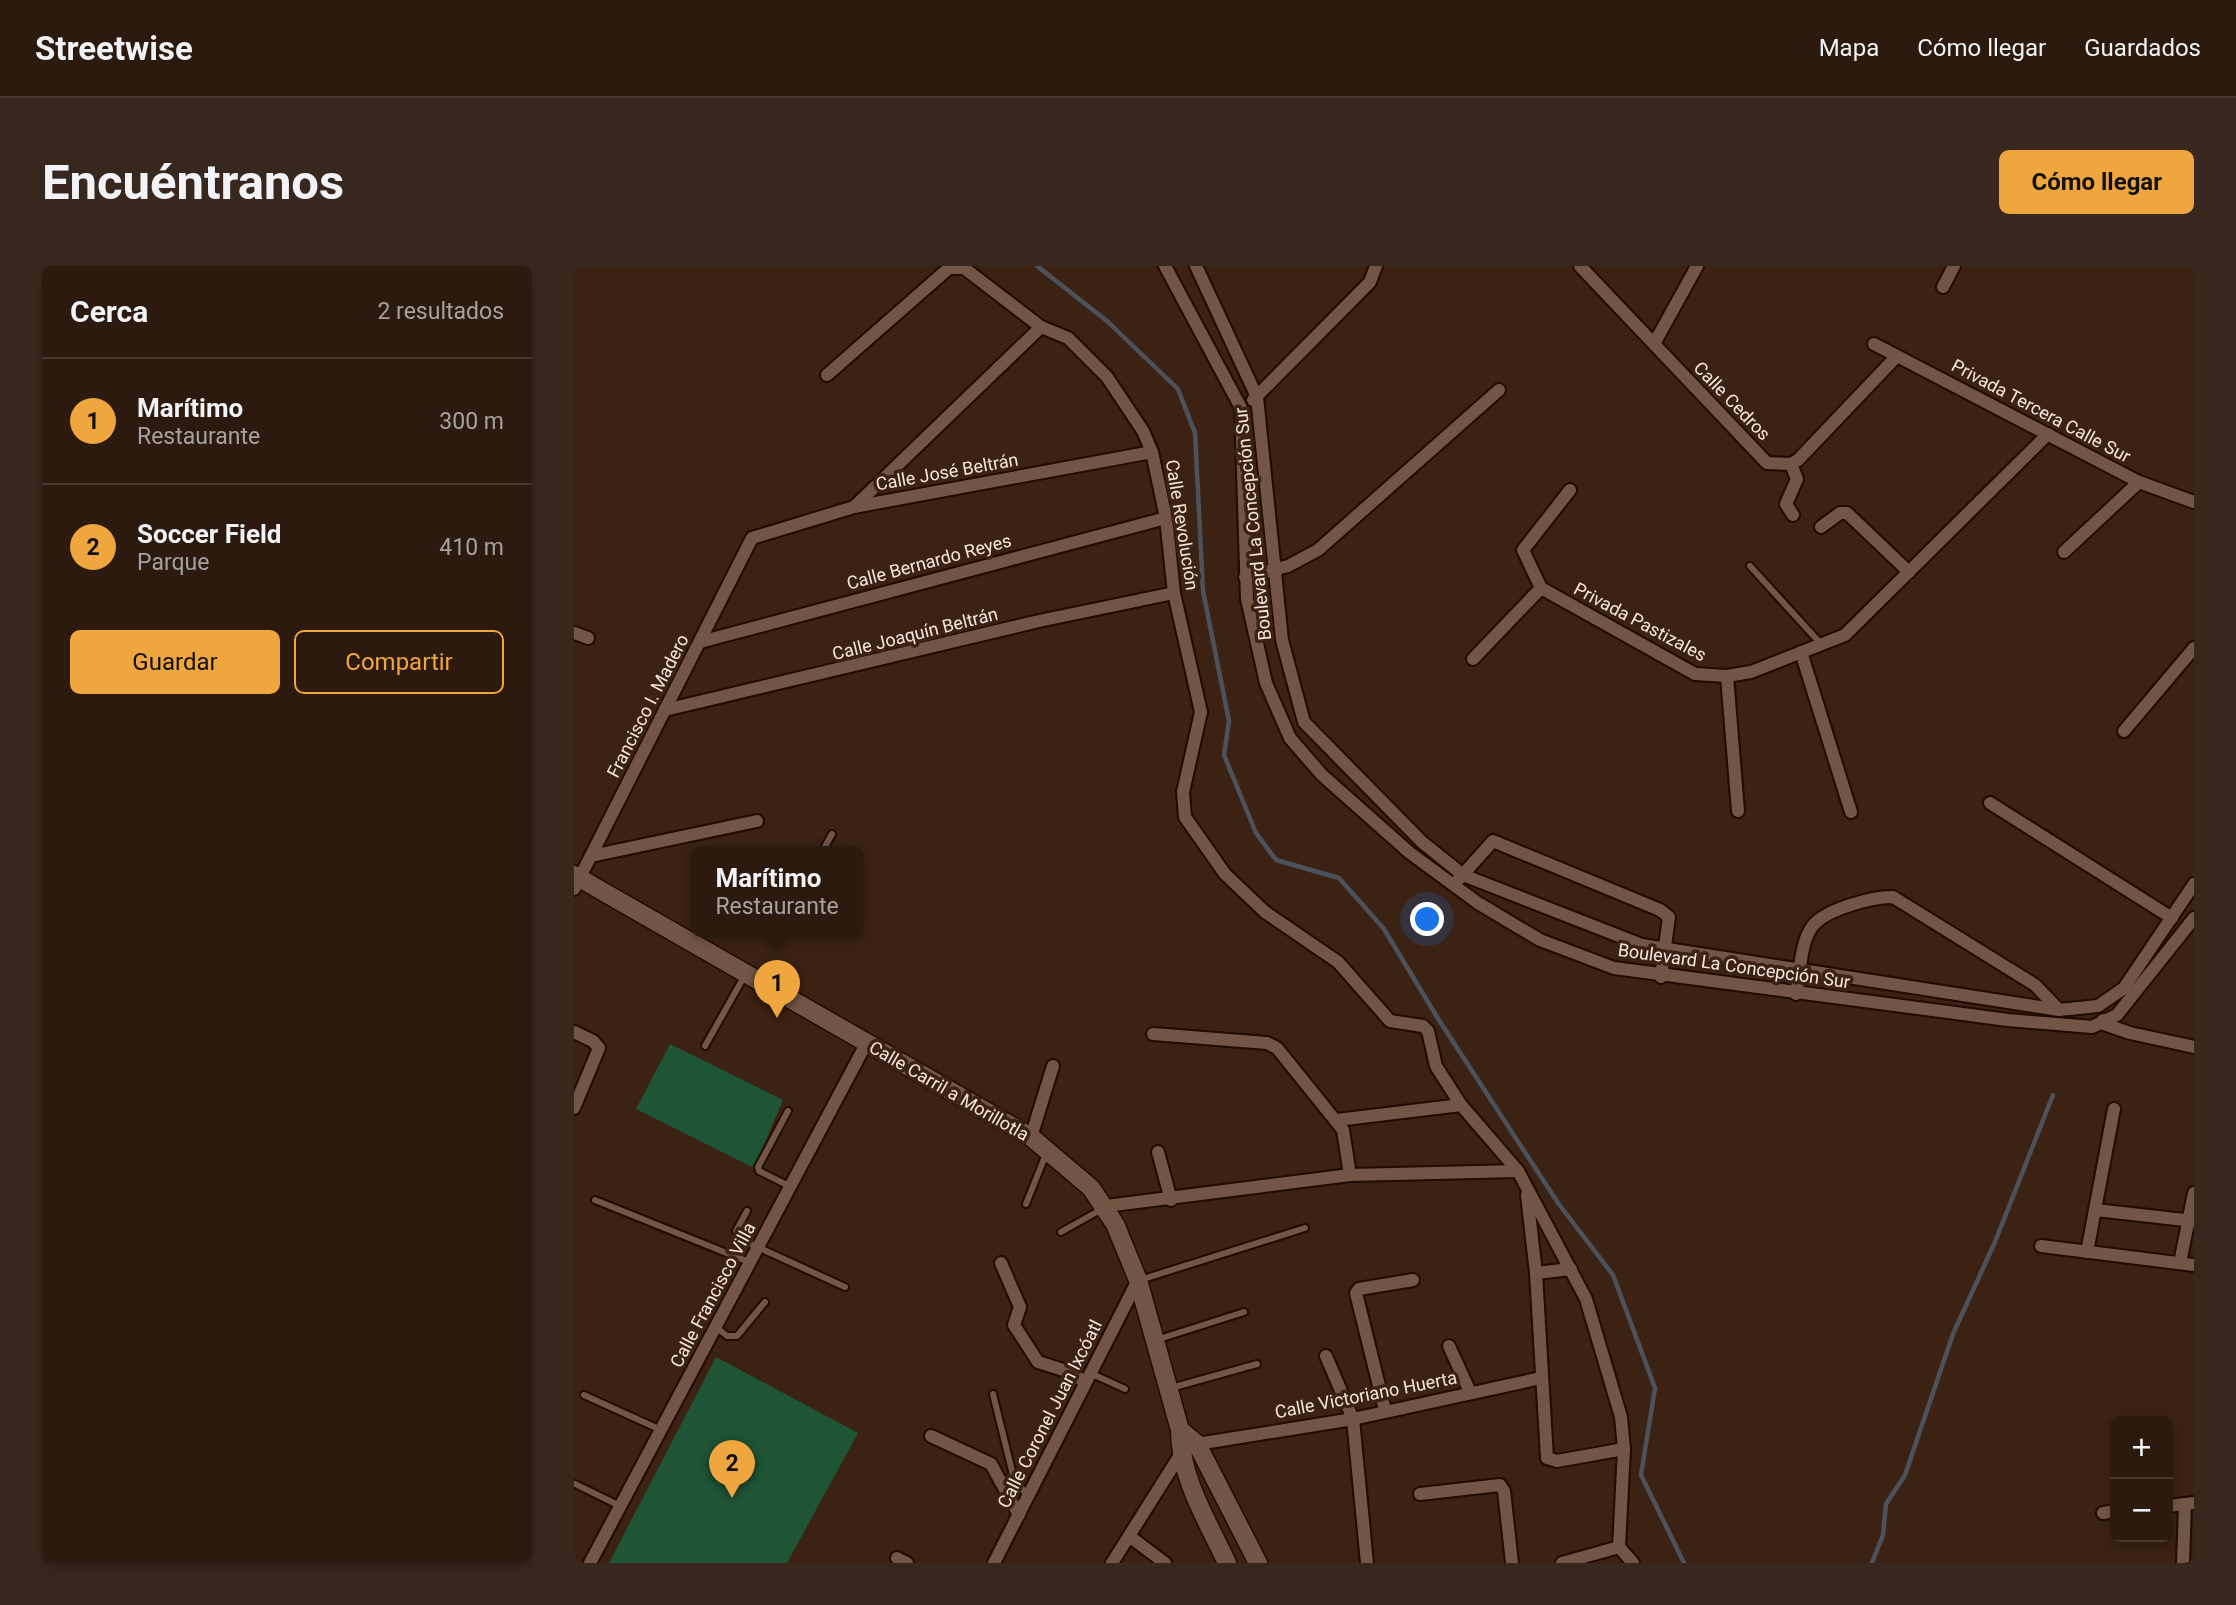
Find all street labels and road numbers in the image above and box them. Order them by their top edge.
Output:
street label: Privada Tercera Calle Sur [1948,354,2134,467]
street label: Calle Cedros [1690,357,1775,444]
street label: Boulevard La Concepción Sur [1230,406,1275,642]
street label: Calle José Beltrán [874,449,1020,494]
street label: Calle Revolución [1162,458,1203,592]
street label: Calle Bernardo Reyes [844,529,1013,594]
street label: Privada Pastizales [1570,578,1710,665]
street label: Calle Joaquín Beltrán [830,603,1000,664]
street label: Francisco I. Madero [602,631,693,781]
street label: Boulevard La Concepción Sur [1617,939,1852,992]
street label: Calle Carril a Morillotla [866,1036,1033,1145]
street label: Calle Francisco Villa [665,1219,760,1371]
street label: Calle Coronel Juan Ixcóatl [993,1316,1106,1511]
street label: Calle Victoriano Huerta [1273,1367,1459,1422]

